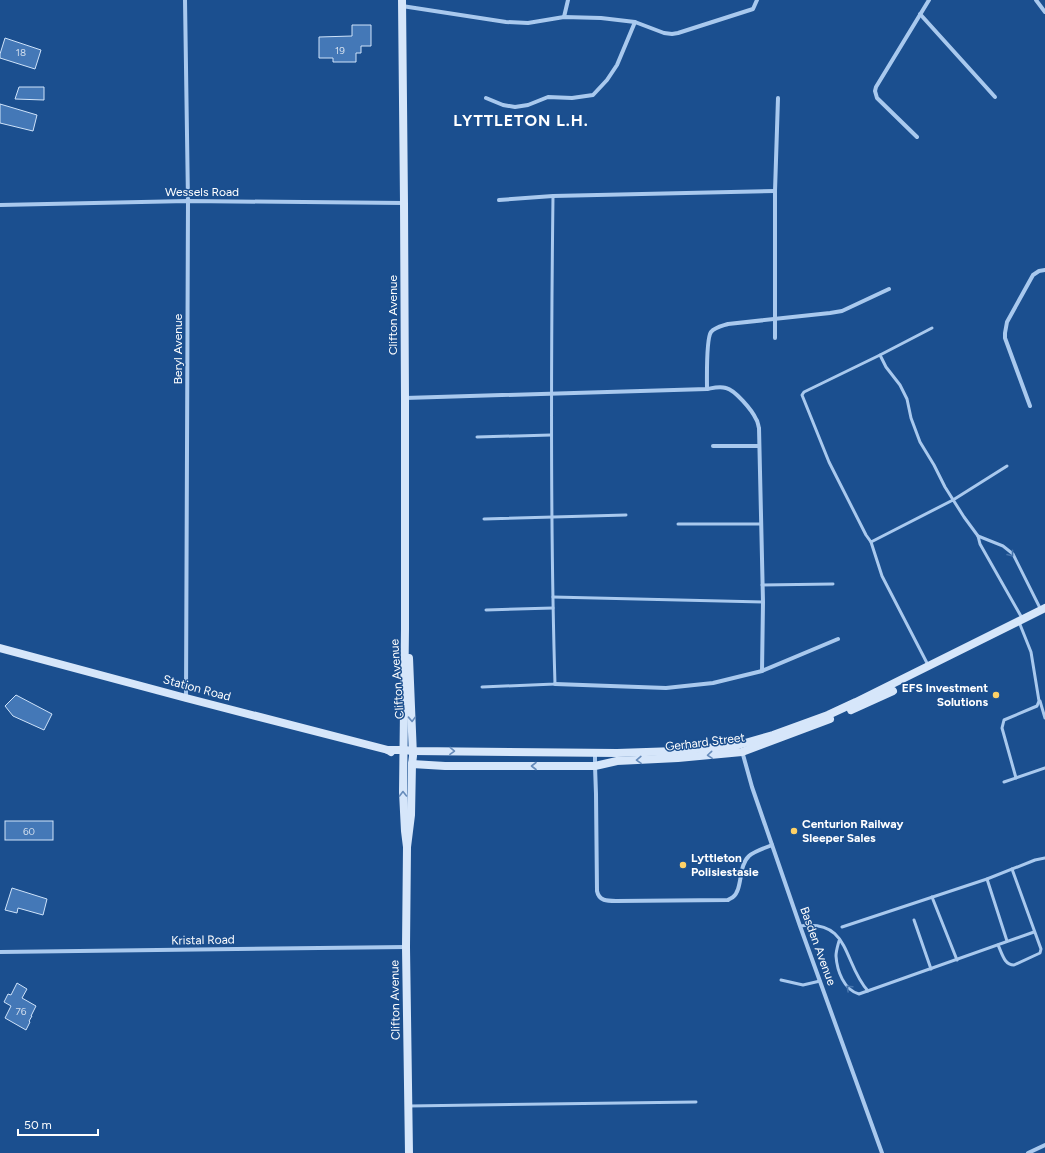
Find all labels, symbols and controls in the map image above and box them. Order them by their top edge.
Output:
house number: 19 [335,44,345,57]
house number: 18 [16,46,26,59]
district label: LYTTLETON L.H. [453,111,589,130]
street label: Wessels Road [165,185,239,199]
street label: Clifton Avenue [386,274,400,355]
street label: Beryl Avenue [171,313,185,384]
one-way arrow [1007,550,1014,557]
street label: Clifton Avenue [387,638,407,719]
street label: Station Road [162,672,232,704]
place label: EFS Investment Solutions [902,681,988,709]
marker: EFS Investment Solutions [991,690,1001,700]
one-way arrow [408,716,416,722]
street label: Gerhard Street [664,730,746,754]
one-way arrow [449,747,455,756]
one-way arrow [707,751,713,760]
one-way arrow [636,756,642,764]
one-way arrow [531,762,537,770]
one-way arrow [399,791,407,797]
place label: Centurion Railway Sleeper Sales [802,817,903,845]
house number: 60 [23,825,35,838]
marker: Centurion Railway Sleeper Sales [789,826,799,836]
place label: Lyttleton Polisiestasie [691,851,759,879]
marker: Lyttleton Polisiestasie [678,860,688,870]
street label: Basden Avenue [797,905,839,988]
street label: Kristal Road [171,932,235,948]
street label: Clifton Avenue [387,959,403,1040]
one-way arrow [846,985,854,993]
house number: 76 [15,1005,27,1018]
scale bar [18,1111,98,1137]
text: 50 m [24,1118,52,1132]

